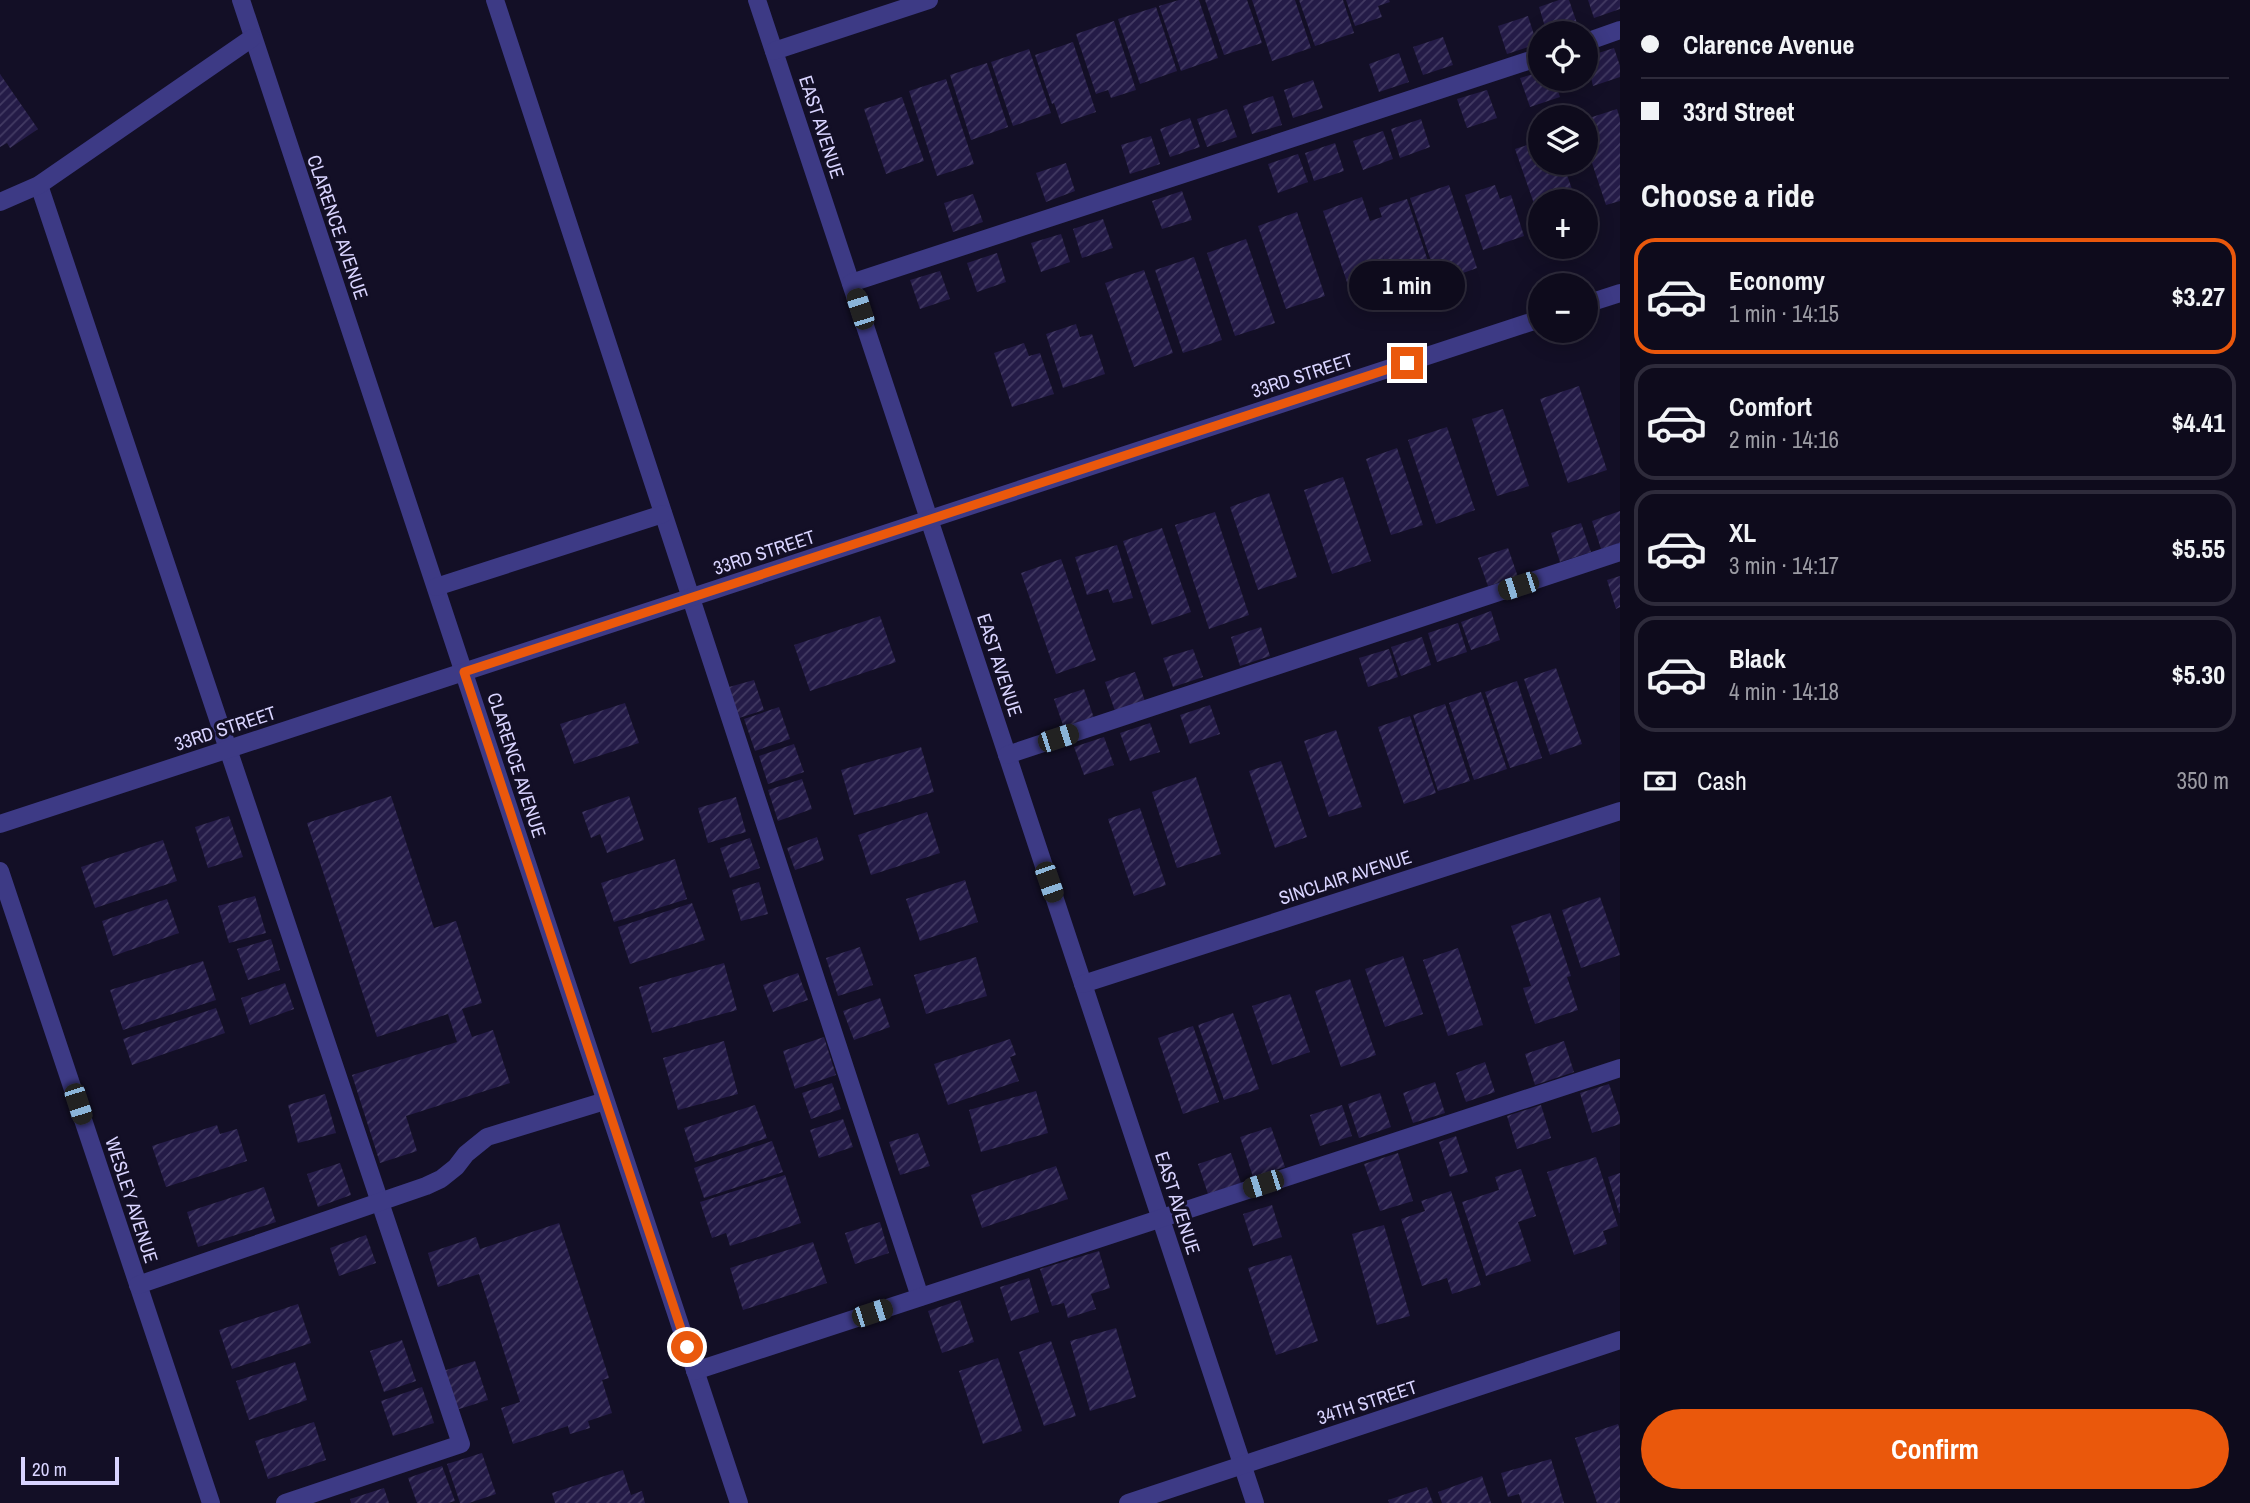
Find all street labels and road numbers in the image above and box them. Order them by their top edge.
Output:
street label: EAST AVENUE [793,72,851,182]
street label: CLARENCE AVENUE [301,151,375,303]
street label: 33RD STREET [1248,346,1357,404]
street label: 33RD STREET [710,523,819,581]
street label: EAST AVENUE [971,610,1029,720]
street label: CLARENCE AVENUE [481,689,553,841]
street label: 33RD STREET [171,699,280,757]
street label: SINCLAIR AVENUE [1275,843,1415,911]
street label: WESLEY AVENUE [99,1134,165,1266]
street label: EAST AVENUE [1149,1148,1207,1258]
street label: 34TH STREET [1314,1373,1421,1430]

